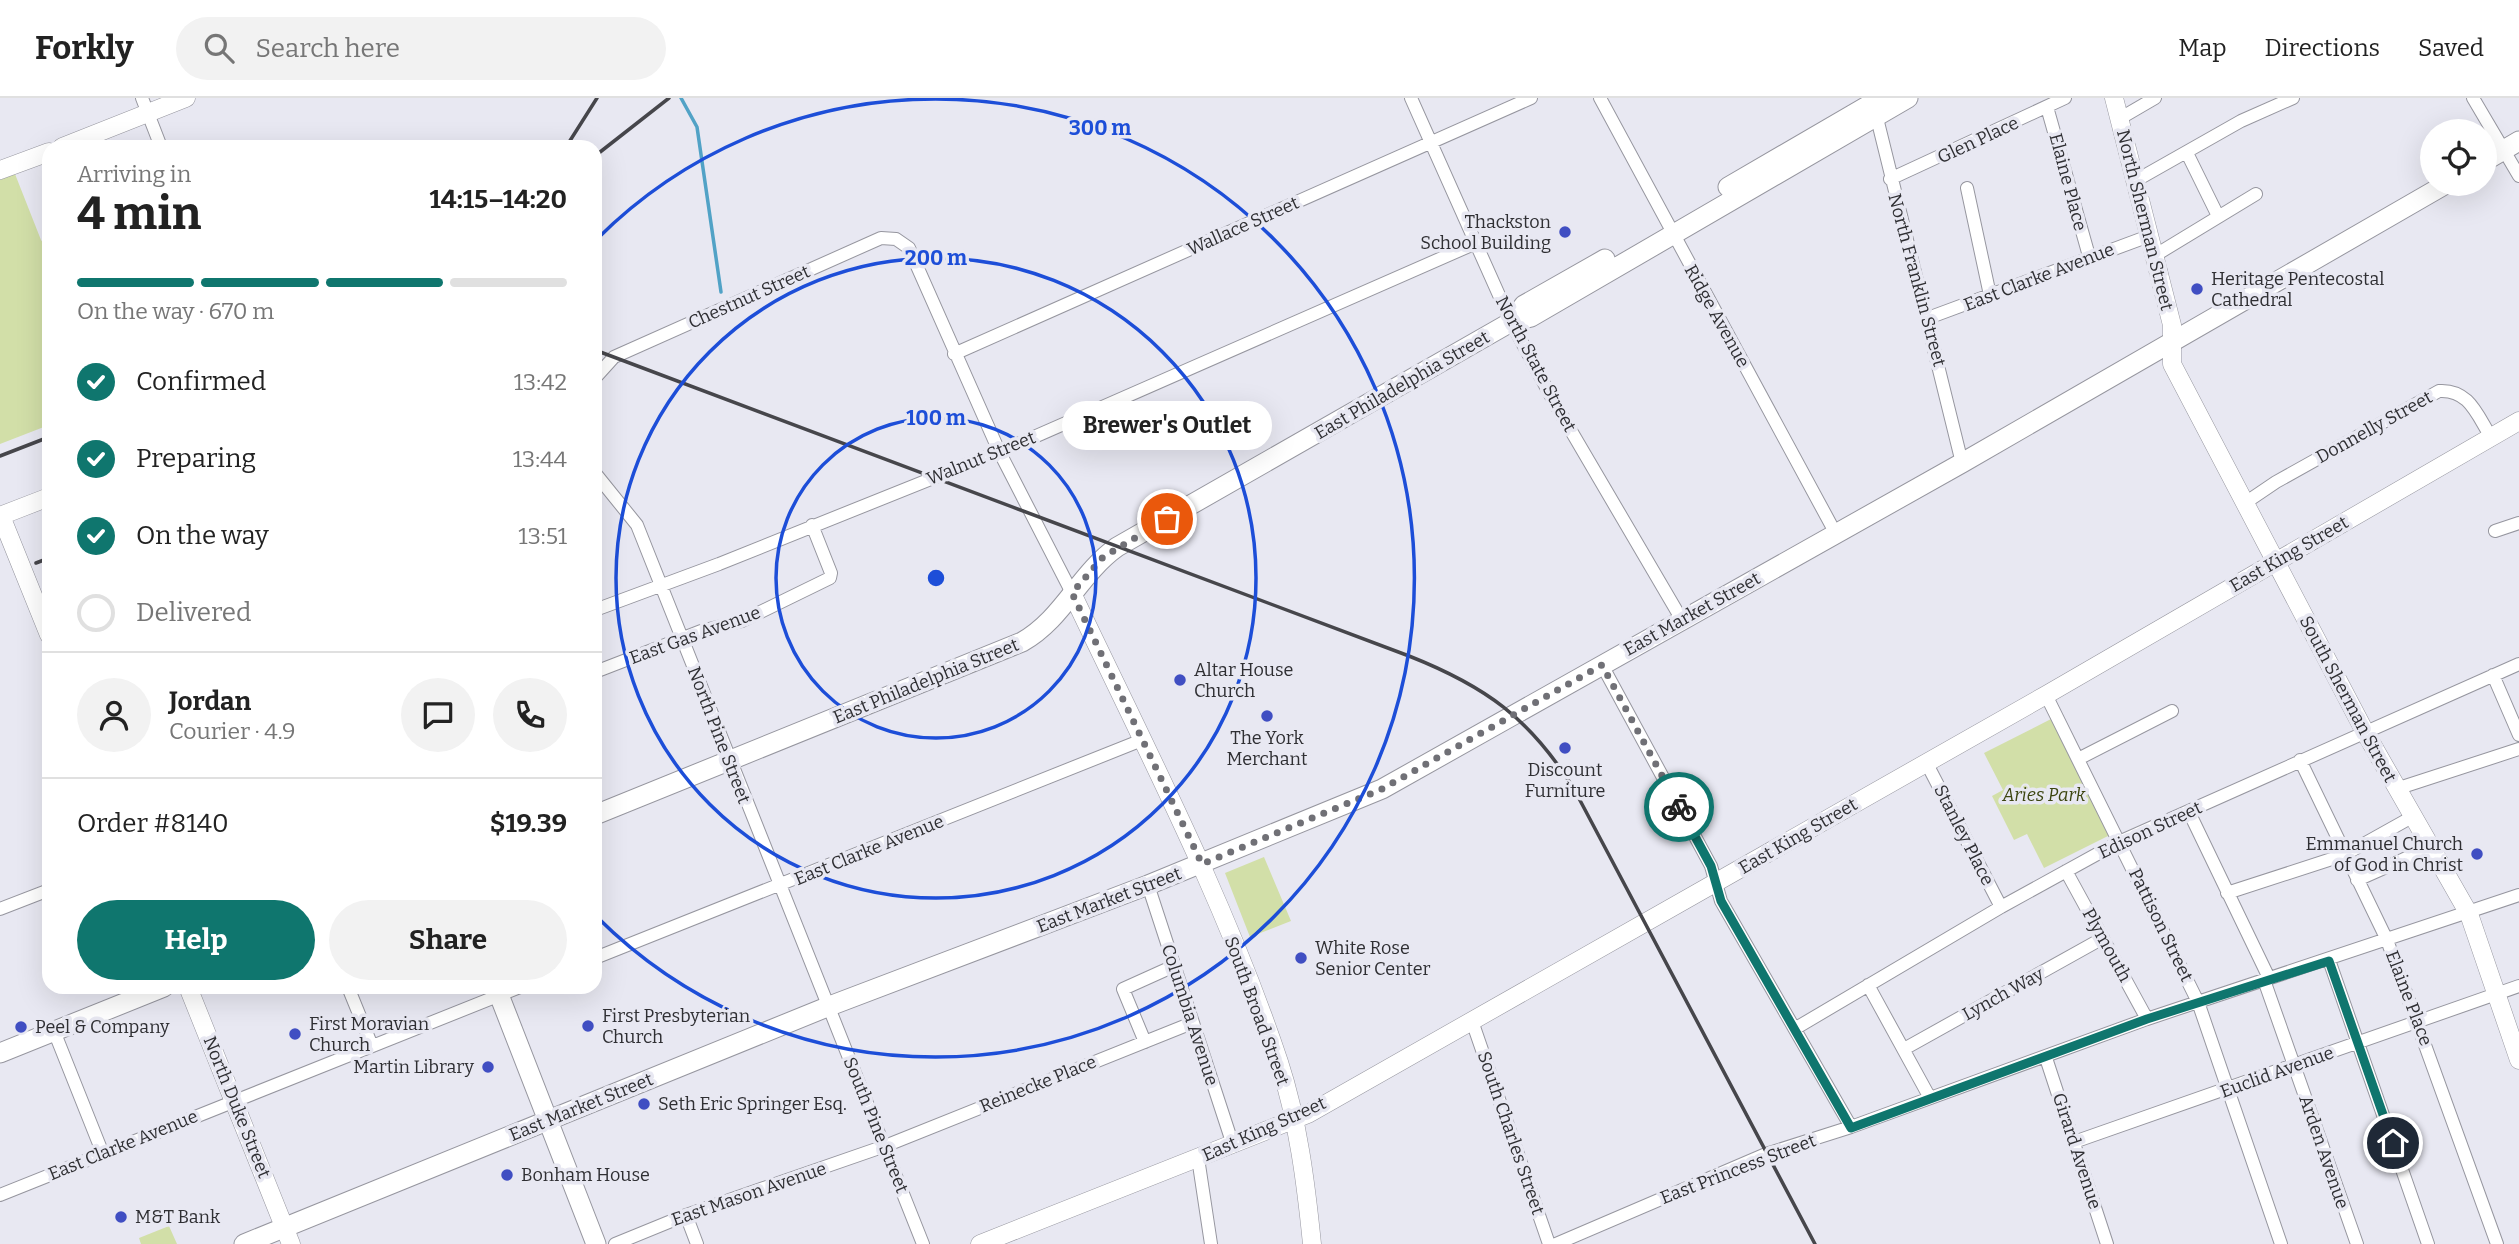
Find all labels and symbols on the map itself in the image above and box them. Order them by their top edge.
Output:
street label: Glen Place [1934,112,2022,168]
text: 300 m [1069,115,1131,141]
street label: North Sherman Street [2112,127,2178,313]
street label: Elaine Place [2044,131,2092,233]
street label: Wallace Street [1184,191,1303,260]
street label: North Franklin Street [1883,191,1951,369]
place label: Thackston School Building [1420,211,1552,254]
marker: Thackston School Building [1557,224,1573,240]
street label: East Clarke Avenue [1961,238,2117,316]
text: 200 m [905,245,967,271]
street label: Chestnut Street [685,260,814,334]
street label: Ridge Avenue [1680,261,1754,371]
place label: Heritage Pentecostal Cathedral [2211,268,2384,311]
marker: Heritage Pentecostal Cathedral [2189,281,2205,297]
street label: North State Street [1491,292,1581,436]
street label: East Philadelphia Street [1311,326,1494,444]
street label: Donnelly Street [2312,386,2437,468]
callout: Brewer's Outlet [1062,400,1272,449]
text: 100 m [906,405,966,431]
street label: Walnut Street [923,426,1039,490]
pin [1137,489,1197,549]
street label: East King Street [2226,511,2353,597]
centre of rings [924,566,948,590]
street label: East Market Street [1620,567,1765,661]
street label: East Gas Avenue [626,601,764,669]
street label: South Sherman Street [2295,612,2402,787]
street label: East Philadelphia Street [830,633,1022,728]
place label: Altar House Church [1194,659,1293,702]
street label: North Pine Street [683,663,755,807]
marker: Altar House Church [1172,672,1188,688]
marker: The York Merchant [1259,708,1275,724]
place label: The York Merchant [1227,727,1308,770]
marker: Discount Furniture [1557,740,1573,756]
place label: Discount Furniture [1525,759,1605,802]
courier [1644,772,1714,842]
street label: Stanley Place [1929,781,1999,889]
park label: Aries Park [2002,784,2086,806]
street label: East King Street [1735,793,1862,879]
street label: Edison Street [2095,796,2206,864]
street label: East Clarke Avenue [791,810,947,890]
place label: Emmanuel Church of God in Christ [2306,833,2463,876]
marker: Emmanuel Church of God in Christ [2469,846,2485,862]
street label: East Market Street [1034,862,1185,938]
street label: Pattison Street [2124,865,2198,986]
street label: Plymouth [2078,904,2136,986]
street label: South Broad Street [1220,933,1294,1089]
place label: White Rose Senior Center [1315,937,1431,980]
street label: Columbia Avenue [1157,942,1223,1088]
street label: Elaine Place [2381,947,2437,1049]
marker: White Rose Senior Center [1293,950,1309,966]
street label: Lynch Way [1959,962,2048,1025]
place label: First Presbyterian Church [602,1005,751,1048]
place label: First Moravian Church [309,1013,430,1056]
place label: Peel & Company [35,1016,170,1038]
marker: First Presbyterian Church [580,1018,596,1034]
marker: Peel & Company [13,1019,29,1035]
marker: First Moravian Church [287,1026,303,1042]
street label: North Duke Street [198,1033,276,1182]
street label: Euclid Avenue [2217,1041,2337,1103]
street label: South Charles Street [1473,1049,1549,1218]
street label: Reinecke Place [976,1051,1100,1117]
street label: South Pine Street [839,1054,913,1197]
place label: Martin Library [353,1056,474,1078]
marker: Martin Library [480,1059,496,1075]
street label: East Market Street [506,1068,656,1146]
street label: Girard Avenue [2048,1090,2106,1212]
street label: East King Street [1199,1092,1330,1166]
street label: Arden Avenue [2294,1092,2354,1212]
place label: Seth Eric Springer Esq. [658,1093,847,1115]
marker: Seth Eric Springer Esq. [636,1096,652,1112]
street label: East Clarke Avenue [45,1105,201,1185]
pin [2363,1113,2423,1173]
street label: East Princess Street [1657,1129,1819,1209]
street label: East Mason Avenue [669,1157,829,1231]
place label: Bonham House [521,1164,650,1186]
marker: Bonham House [499,1167,515,1183]
place label: M&T Bank [135,1206,221,1228]
marker: M&T Bank [113,1209,129,1225]

